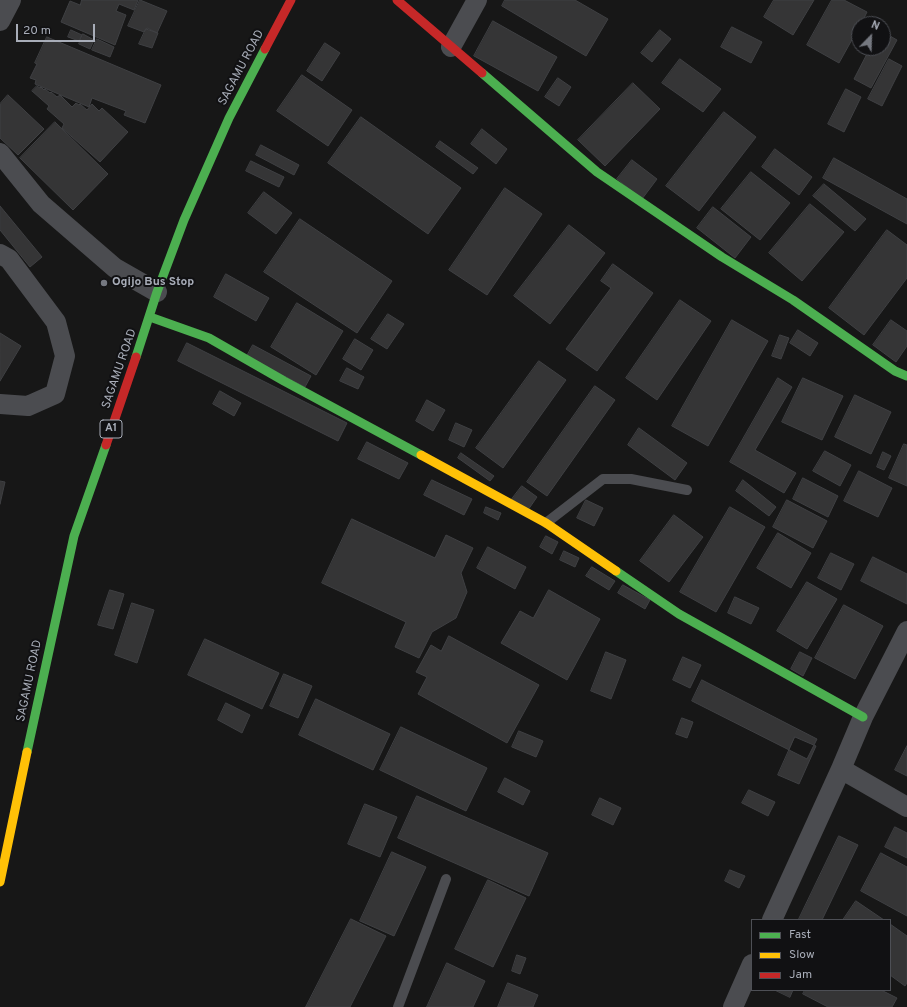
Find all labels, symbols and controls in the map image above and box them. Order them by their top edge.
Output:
scale bar [18,16,97,42]
north arrow [851,16,891,56]
text: N [869,18,882,34]
text: 20 m [23,23,51,39]
street label: SAGAMU ROAD [216,28,268,108]
place label: Ogijo Bus Stop [112,276,194,290]
marker: Ogijo Bus Stop [99,278,109,288]
street label: SAGAMU ROAD [100,327,140,411]
road number: A1 [100,420,122,438]
street label: SAGAMU ROAD [14,639,46,723]
legend [751,919,891,991]
text: Fast [789,927,811,943]
text: Slow [789,947,815,963]
text: Jam [789,967,812,983]

